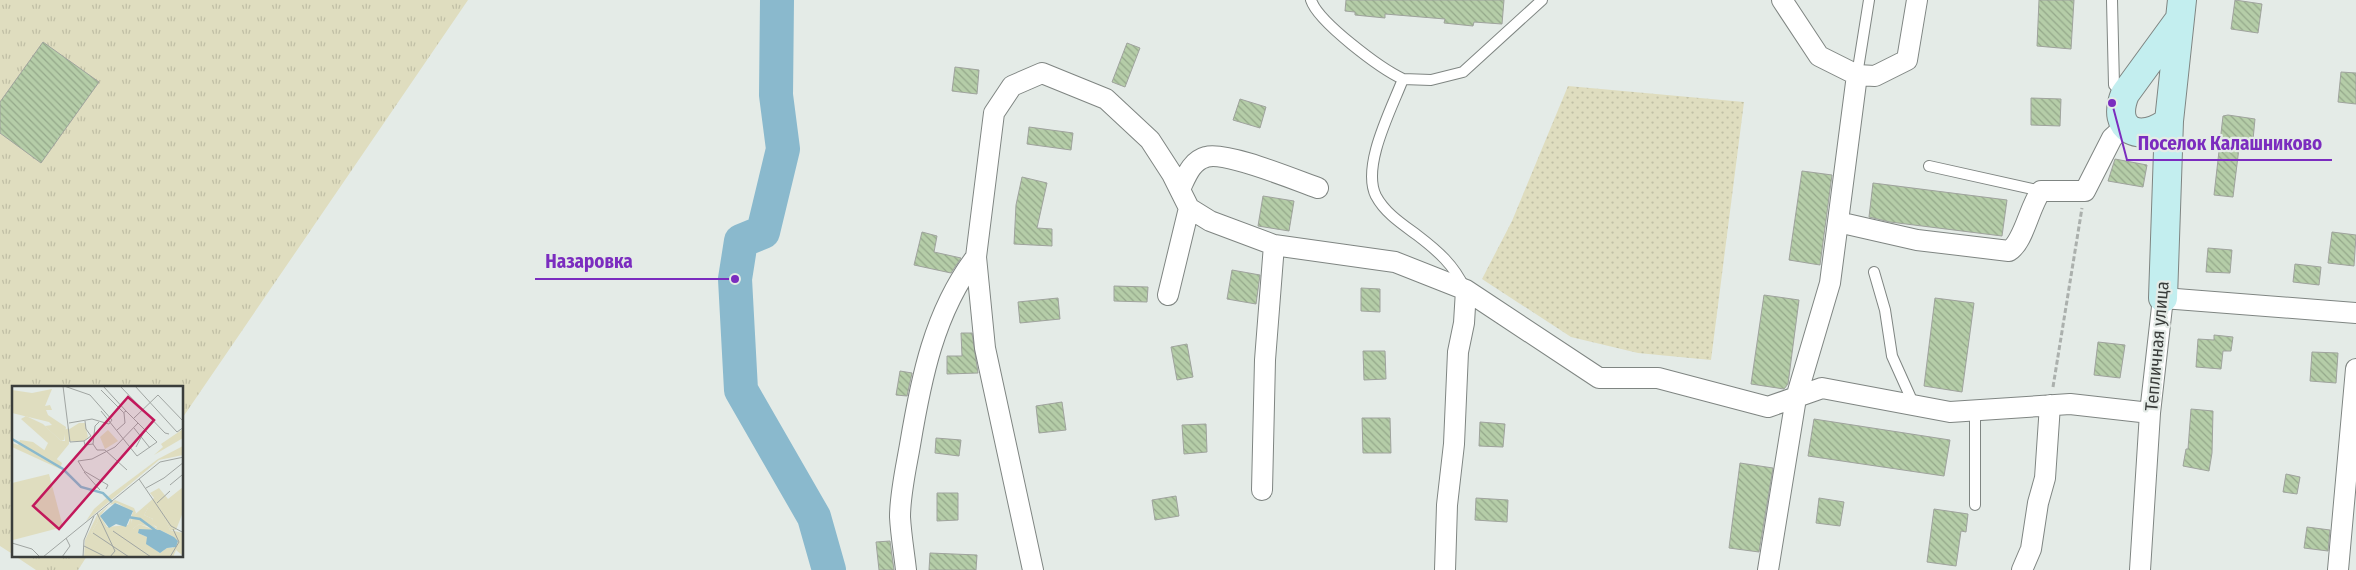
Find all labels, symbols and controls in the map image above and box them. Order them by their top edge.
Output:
callout: Поселок Калашниково [2127,126,2332,160]
text: Поселок Калашниково [2138,132,2322,155]
callout: Назаровка [535,245,642,279]
text: Назаровка [545,250,633,273]
street label: Тепличная улица [2140,280,2174,412]
inset map [12,386,184,558]

